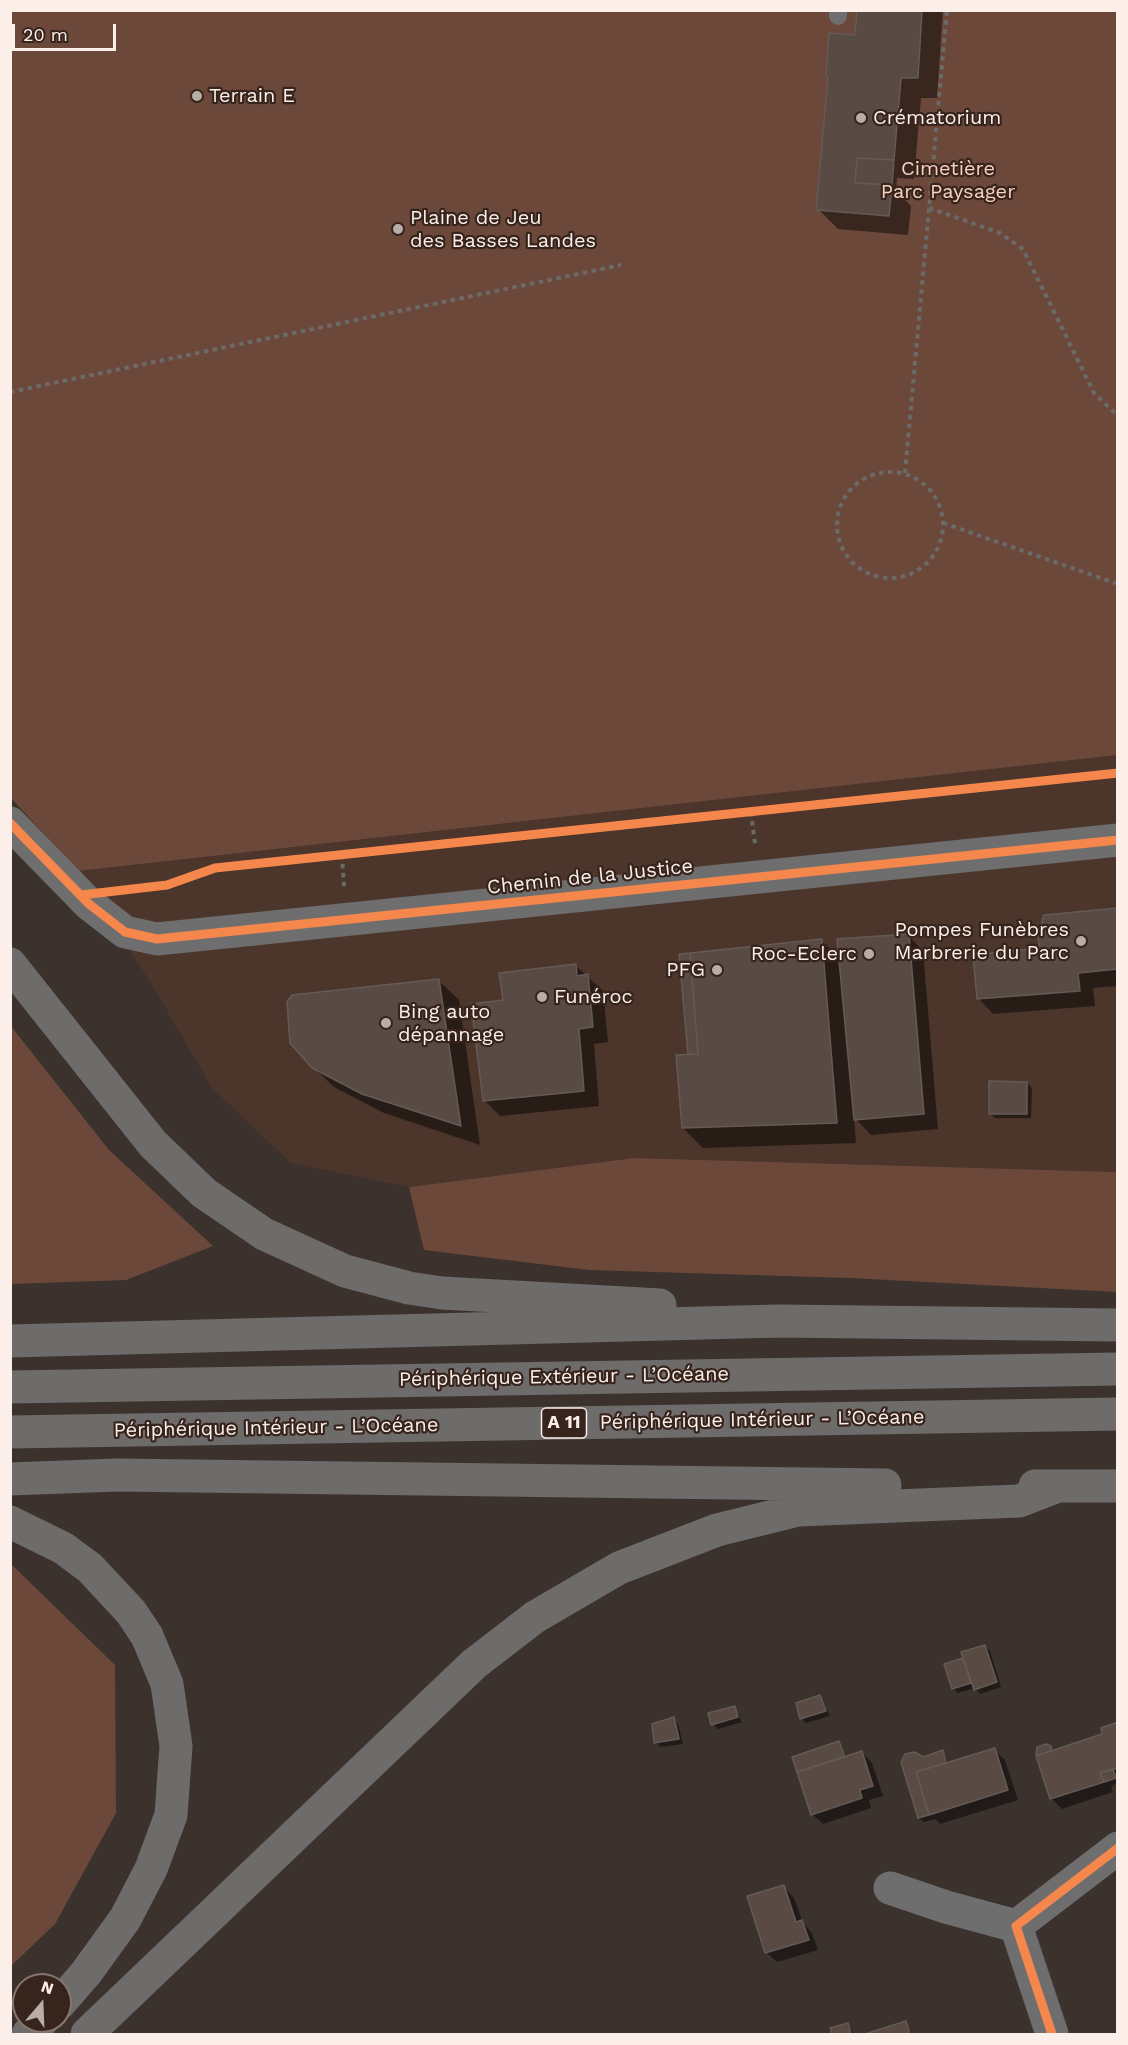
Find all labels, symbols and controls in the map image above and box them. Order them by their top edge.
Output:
scale bar [15,12,118,50]
text: 20 m [23,24,68,45]
place label: Terrain E [209,84,295,108]
marker: Terrain E [190,89,204,103]
place label: Crématorium [873,106,1001,130]
marker: Crématorium [854,111,868,125]
park label: Cimetière Parc Paysager [881,157,1015,204]
place label: Plaine de Jeu des Basses Landes [410,206,596,253]
marker: Plaine de Jeu des Basses Landes [391,222,405,236]
street label: Chemin de la Justice [486,854,694,900]
place label: Pompes Funèbres Marbrerie du Parc [894,918,1069,965]
marker: Pompes Funèbres Marbrerie du Parc [1074,934,1088,948]
place label: Roc-Eclerc [751,942,857,966]
marker: Roc-Eclerc [862,947,876,961]
place label: PFG [666,958,705,982]
marker: PFG [710,963,724,977]
place label: Funéroc [554,985,633,1009]
marker: Funéroc [535,990,549,1004]
place label: Bing auto dépannage [398,1000,504,1047]
marker: Bing auto dépannage [379,1016,393,1030]
street label: Périphérique Extérieur - L’Océane [399,1362,729,1392]
street label: Périphérique Intérieur - L’Océane [599,1405,925,1435]
road number: A 11 [542,1408,586,1438]
street label: Périphérique Intérieur - L’Océane [113,1413,439,1443]
north arrow [12,1973,72,2033]
text: N [39,1976,56,1998]

